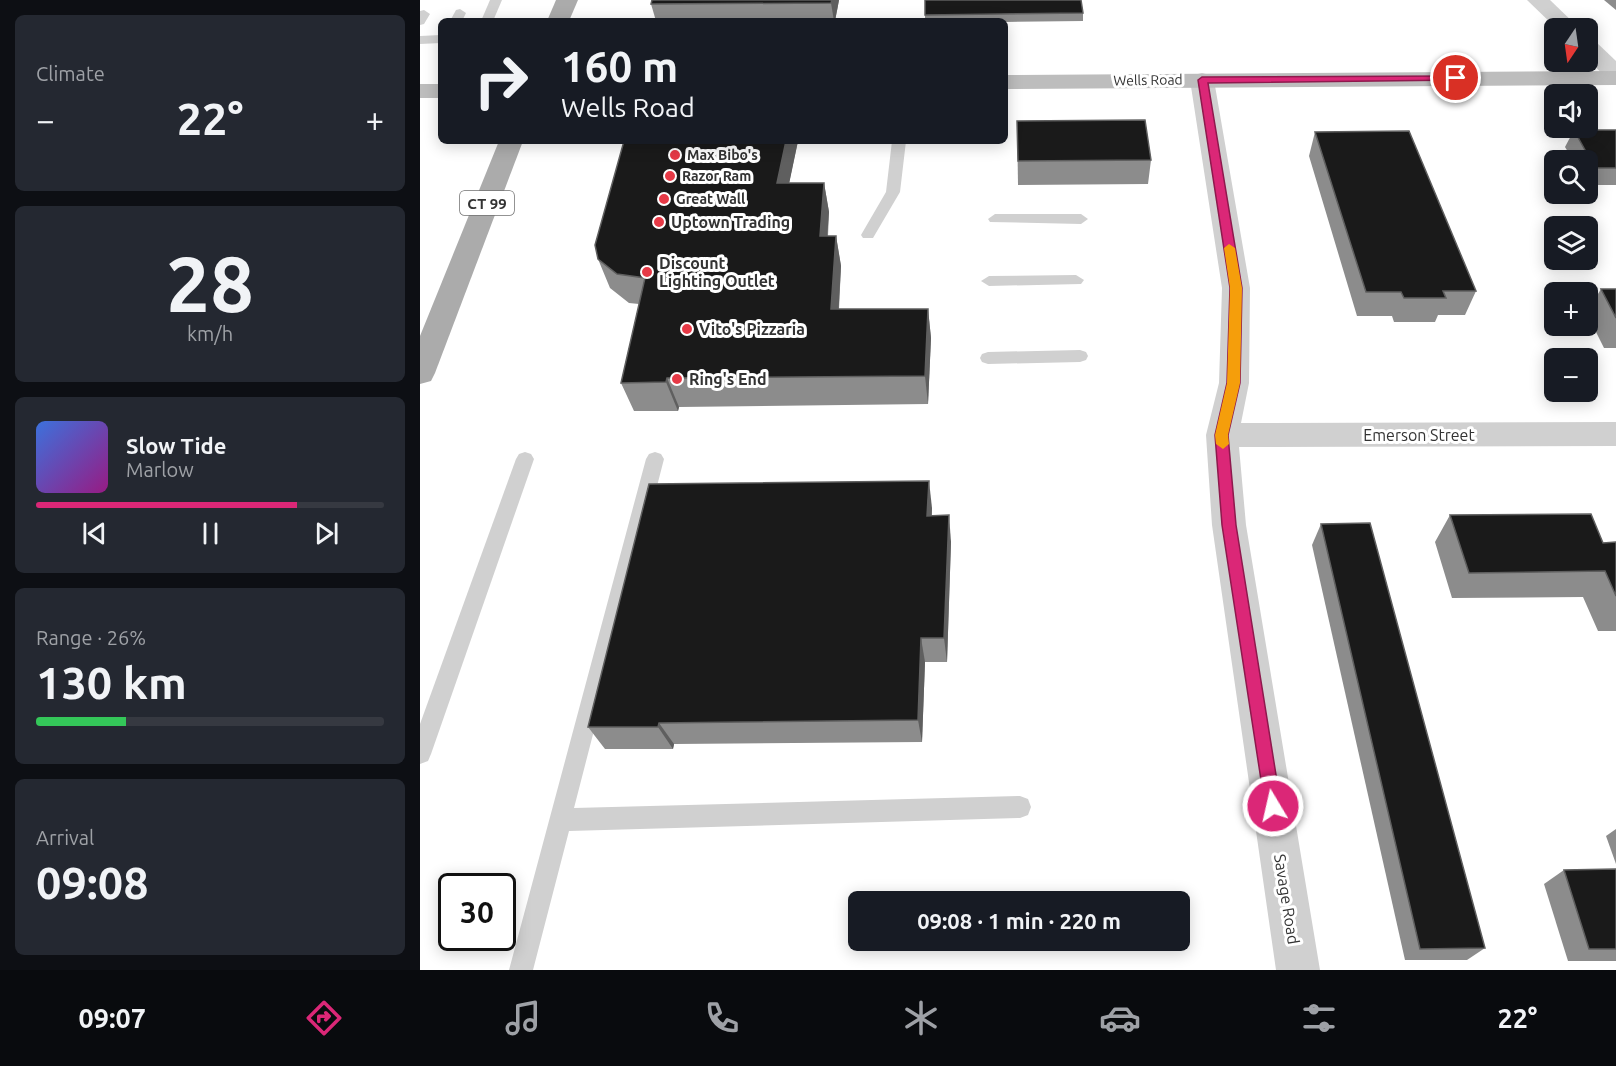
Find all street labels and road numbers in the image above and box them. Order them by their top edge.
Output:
street label: Wells Road [1113,71,1183,89]
road number: CT 99 [460,191,514,215]
street label: Emerson Street [1363,426,1475,444]
street label: Savage Road [1271,853,1303,945]

